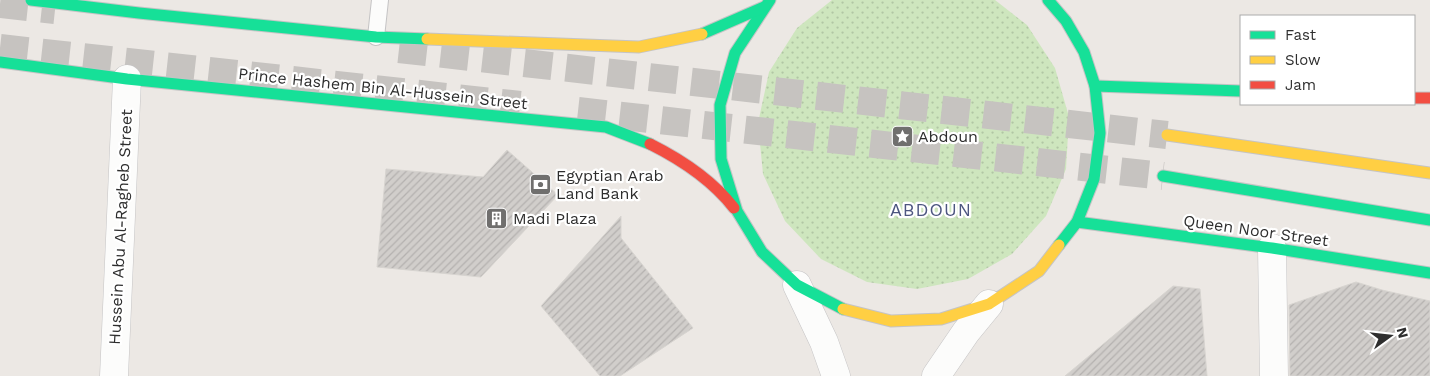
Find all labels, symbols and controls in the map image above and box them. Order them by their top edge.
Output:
legend [1240,15,1415,105]
text: Fast [1285,26,1317,44]
text: Slow [1285,51,1321,69]
street label: Prince Hashem Bin Al-Hussein Street [237,64,529,113]
text: Jam [1285,76,1316,94]
street label: Hussein Abu Al-Ragheb Street [105,109,136,345]
place icon: Abdoun [890,124,914,148]
place label: Abdoun [918,127,978,146]
place label: Egyptian Arab Land Bank [556,166,664,203]
bank icon: Egyptian Arab Land Bank [528,172,552,196]
district label: ABDOUN [890,199,972,220]
building icon: Madi Plaza [485,206,509,230]
place label: Madi Plaza [513,209,597,228]
street label: Queen Noor Street [1182,211,1330,250]
north arrow [1365,311,1415,361]
text: N [1393,326,1412,340]

